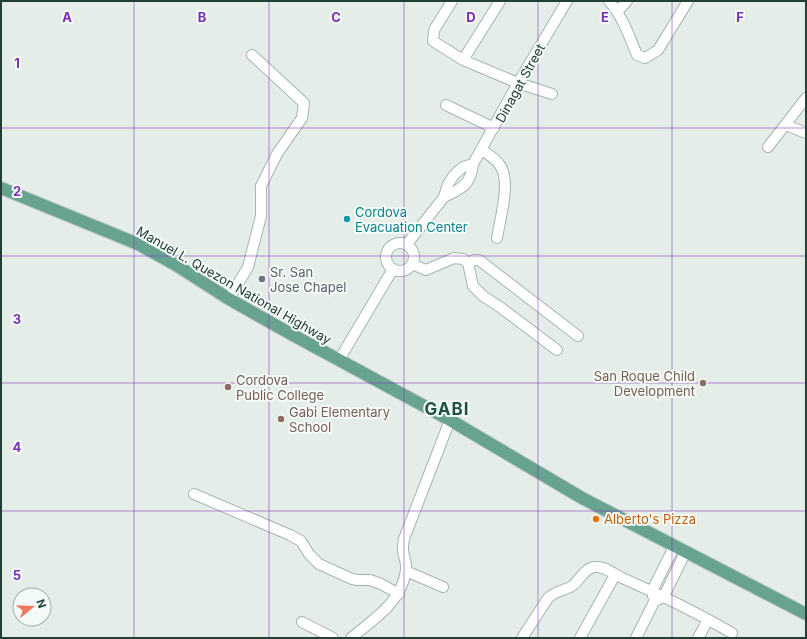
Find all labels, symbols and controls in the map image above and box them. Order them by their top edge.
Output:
text: A [62,9,72,25]
text: B [198,9,207,25]
text: C [331,9,341,25]
text: D [466,9,476,25]
text: E [601,9,609,25]
text: F [736,9,744,25]
street label: Dinagat Street [492,41,548,125]
text: 1 [14,55,20,71]
text: 2 [13,183,21,199]
place label: Cordova Evacuation Center [355,204,468,235]
marker: Cordova Evacuation Center [342,214,352,224]
street label: Manuel L. Quezon National Highway [134,222,334,348]
place label: Sr. San Jose Chapel [270,264,346,295]
marker: Sr. San Jose Chapel [257,274,267,284]
text: 3 [13,311,21,327]
place label: San Roque Child Development [594,368,695,399]
place label: Cordova Public College [236,372,324,403]
marker: San Roque Child Development [698,378,708,388]
marker: Cordova Public College [223,382,233,392]
district label: GABI [425,399,469,419]
place label: Gabi Elementary School [289,404,390,435]
marker: Gabi Elementary School [276,414,286,424]
text: 4 [13,439,22,455]
place label: Alberto's Pizza [604,511,696,527]
marker: Alberto's Pizza [591,514,601,524]
text: 5 [13,567,21,583]
north arrow [12,587,52,627]
text: N [33,597,49,610]

